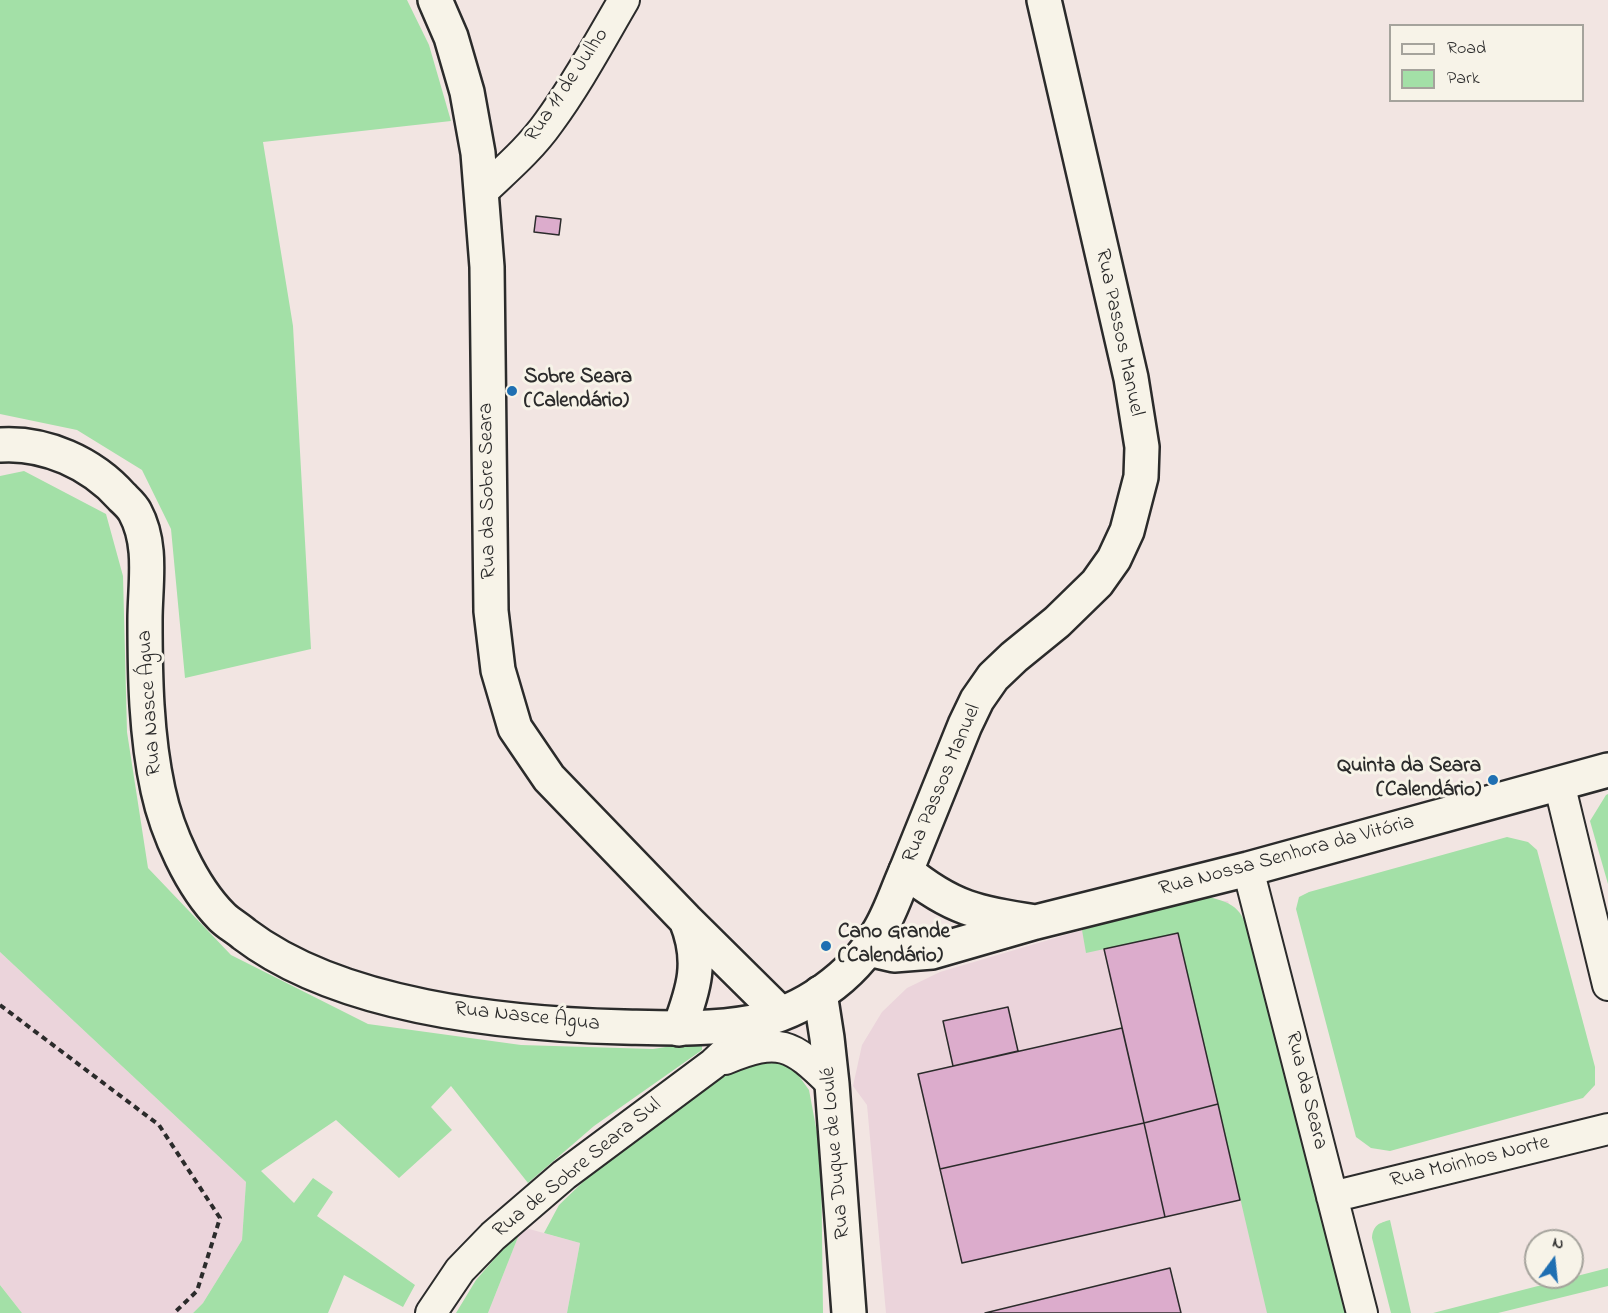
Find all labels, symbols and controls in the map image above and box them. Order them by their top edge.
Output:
street label: Rua 11 de Julho [521,24,615,148]
legend [1389,24,1584,102]
text: Road [1447,36,1486,62]
text: Park [1447,66,1480,92]
street label: Rua Passos Manuel [1088,247,1148,419]
place label: Sobre Seara (Calendário) [524,366,632,416]
marker: Sobre Seara (Calendário) [505,384,519,398]
street label: Rua da Sobre Seara [475,402,503,580]
street label: Rua Nasce Água [133,629,169,777]
street label: Rua Passos Manuel [898,701,988,867]
place label: Quinta da Seara (Calendário) [1337,755,1481,805]
marker: Quinta da Seara (Calendário) [1486,773,1500,787]
street label: Rua Nossa Senhora da Vitória [1157,811,1417,903]
place label: Cano Grande (Calendário) [838,921,950,971]
marker: Cano Grande (Calendário) [819,939,833,953]
street label: Rua Nasce Água [453,998,601,1038]
street label: Rua da Seara [1278,1029,1332,1153]
street label: Rua Duque de Loulé [817,1066,857,1240]
street label: Rua de Sobre Seara Sul [489,1093,667,1245]
street label: Rua Moinhos Norte [1388,1131,1552,1195]
north arrow [1524,1229,1584,1289]
text: N [1550,1231,1566,1257]

